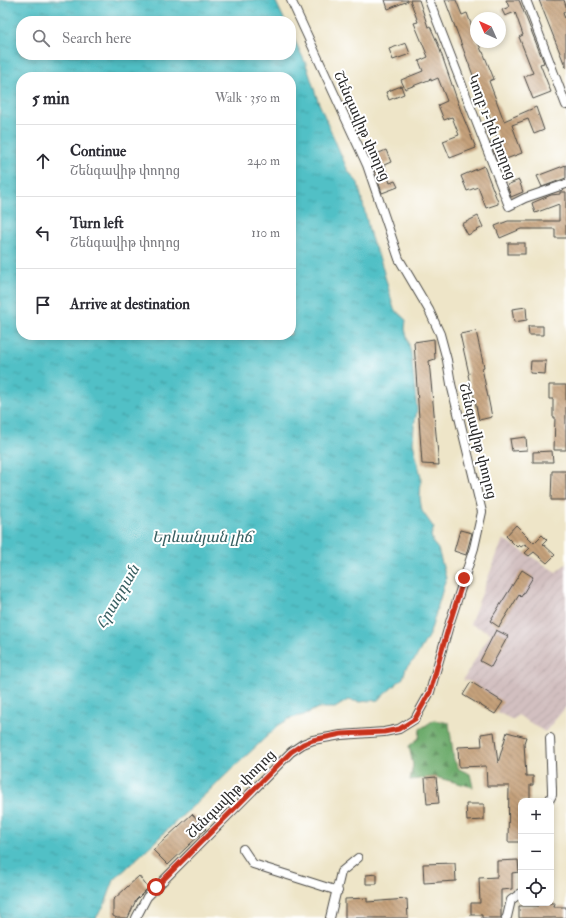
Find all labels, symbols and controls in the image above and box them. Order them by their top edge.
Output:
north arrow [470,12,506,48]
search box [16,16,296,60]
icon: search [30,27,52,49]
text: Search here [62,29,131,48]
street label: Շենգավիթ փողոց [330,68,394,184]
street label: Կողբ 1-ին փողոց [464,72,520,182]
text: 5 min [32,88,70,109]
text: Walk · 350 m [215,90,280,106]
text: Continue [70,142,126,161]
icon: ahead [32,150,54,172]
text: 240 m [247,153,280,169]
text: Շենգավիթ փողոց [70,163,180,179]
text: Turn left [70,214,124,233]
icon: left [32,222,54,244]
text: 110 m [251,225,280,241]
text: Շենգավիթ փողոց [70,235,180,251]
icon: arrive [32,294,54,316]
text: Arrive at destination [70,295,190,314]
street label: Շենգավիթ փողոց [455,381,501,501]
water label: Երևանյան լիճ [152,528,255,547]
water label: Հրազդան [92,561,145,632]
route end [455,569,473,587]
street label: Շենգավիթ փողոց [183,746,279,842]
map controls [518,798,554,906]
button: + [518,798,554,834]
button: − [518,834,554,870]
button: locate [518,870,554,906]
route start [147,878,165,896]

